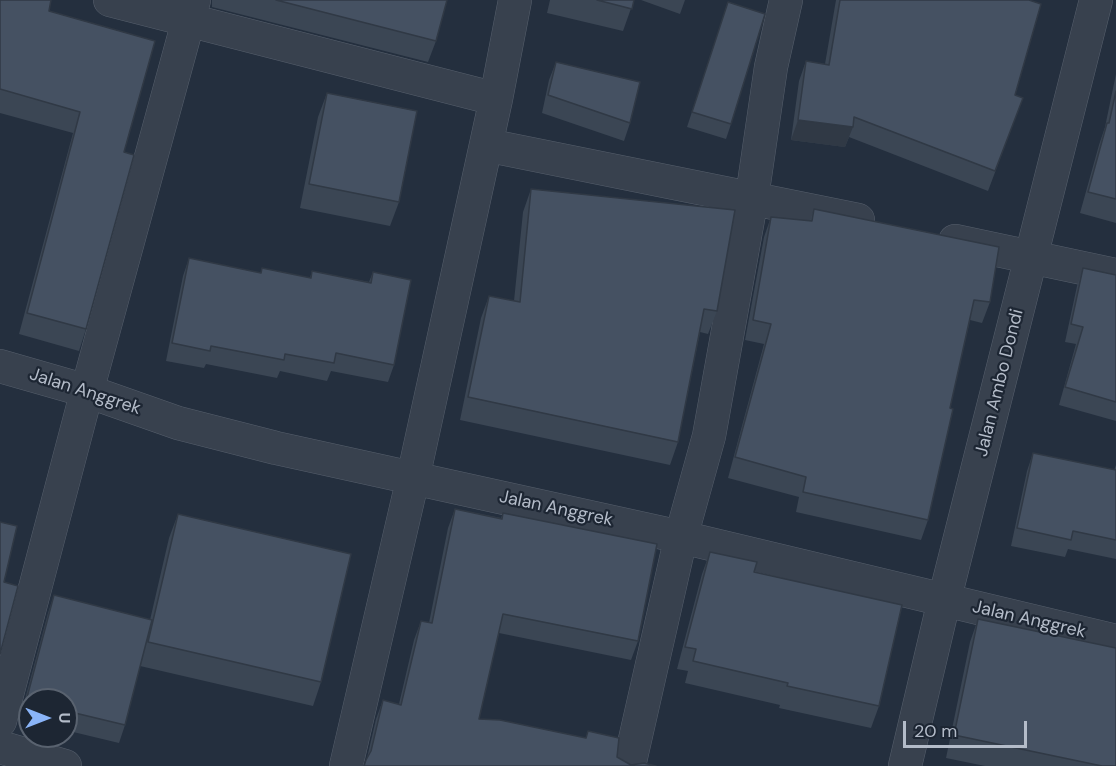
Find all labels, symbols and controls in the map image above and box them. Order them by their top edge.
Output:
street label: Jalan Ambo Dondi [971,307,1029,459]
street label: Jalan Anggrek [27,364,143,420]
street label: Jalan Anggrek [497,486,615,532]
street label: Jalan Anggrek [970,596,1088,644]
north arrow [18,688,78,748]
scale bar [906,709,1030,747]
text: U [54,713,75,723]
text: 20 m [914,719,957,743]

